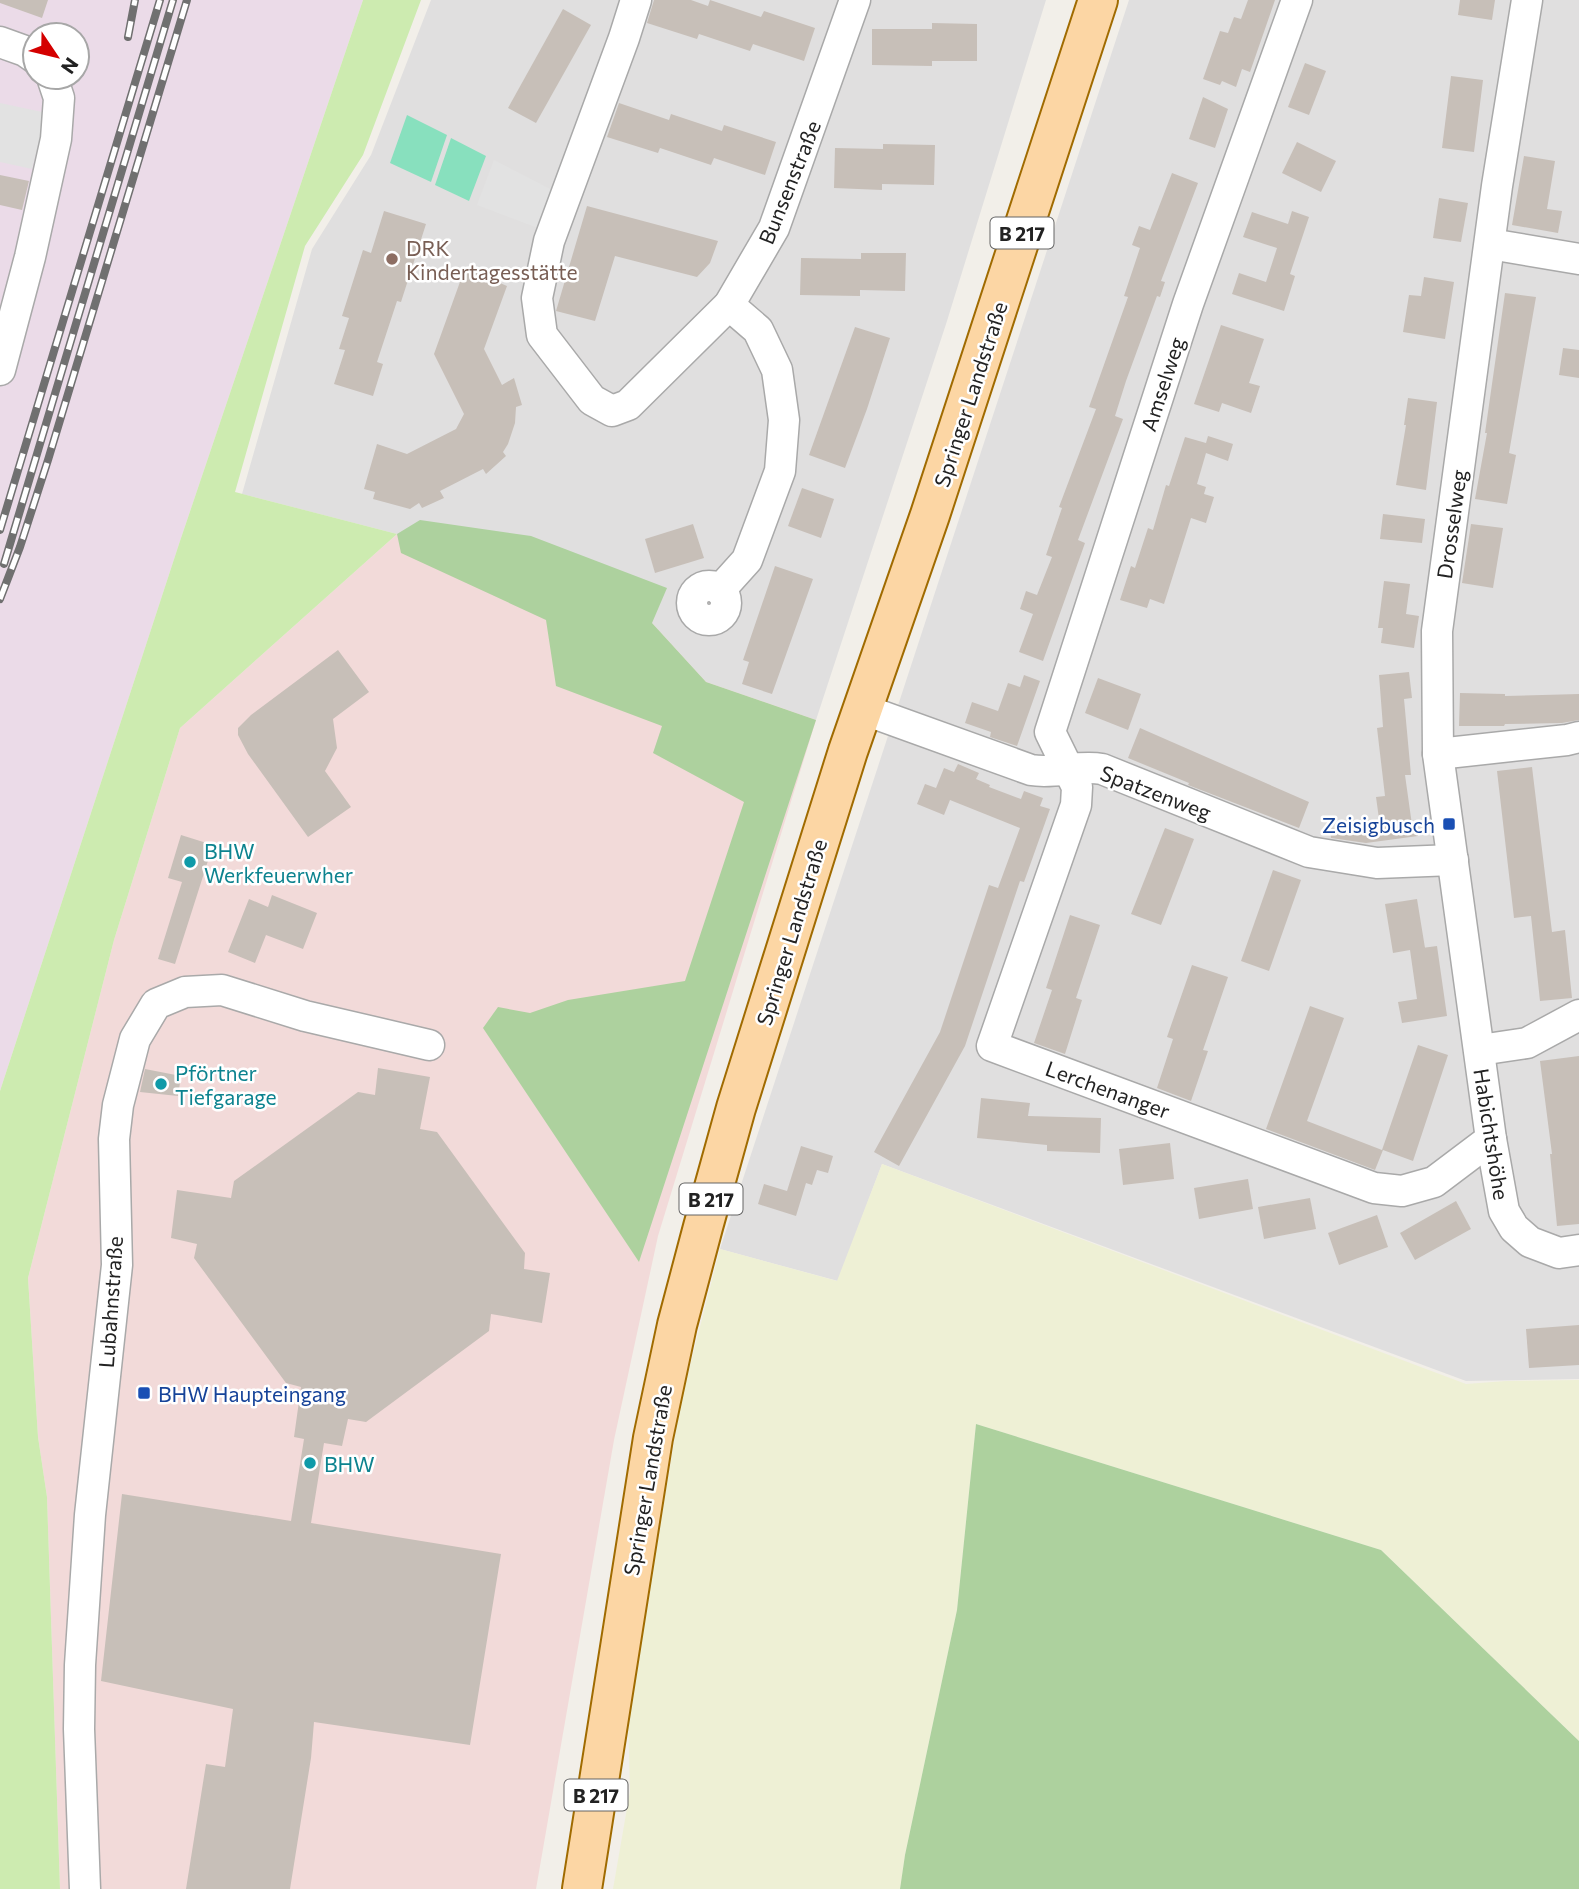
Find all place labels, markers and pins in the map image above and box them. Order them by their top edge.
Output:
place label: DRK Kindertagesstätte [406,235,578,284]
marker: DRK Kindertagesstätte [384,251,400,267]
place label: Zeisigbusch [1322,812,1435,837]
marker: Zeisigbusch [1441,816,1457,832]
place label: BHW Werkfeuerwher [204,838,353,887]
marker: BHW Werkfeuerwher [182,854,198,870]
place label: Pförtner Tiefgarage [175,1060,277,1109]
marker: Pförtner Tiefgarage [153,1076,169,1092]
place label: BHW Haupteingang [158,1381,346,1406]
marker: BHW Haupteingang [136,1385,152,1401]
place label: BHW [324,1451,375,1476]
marker: BHW [302,1455,318,1471]

